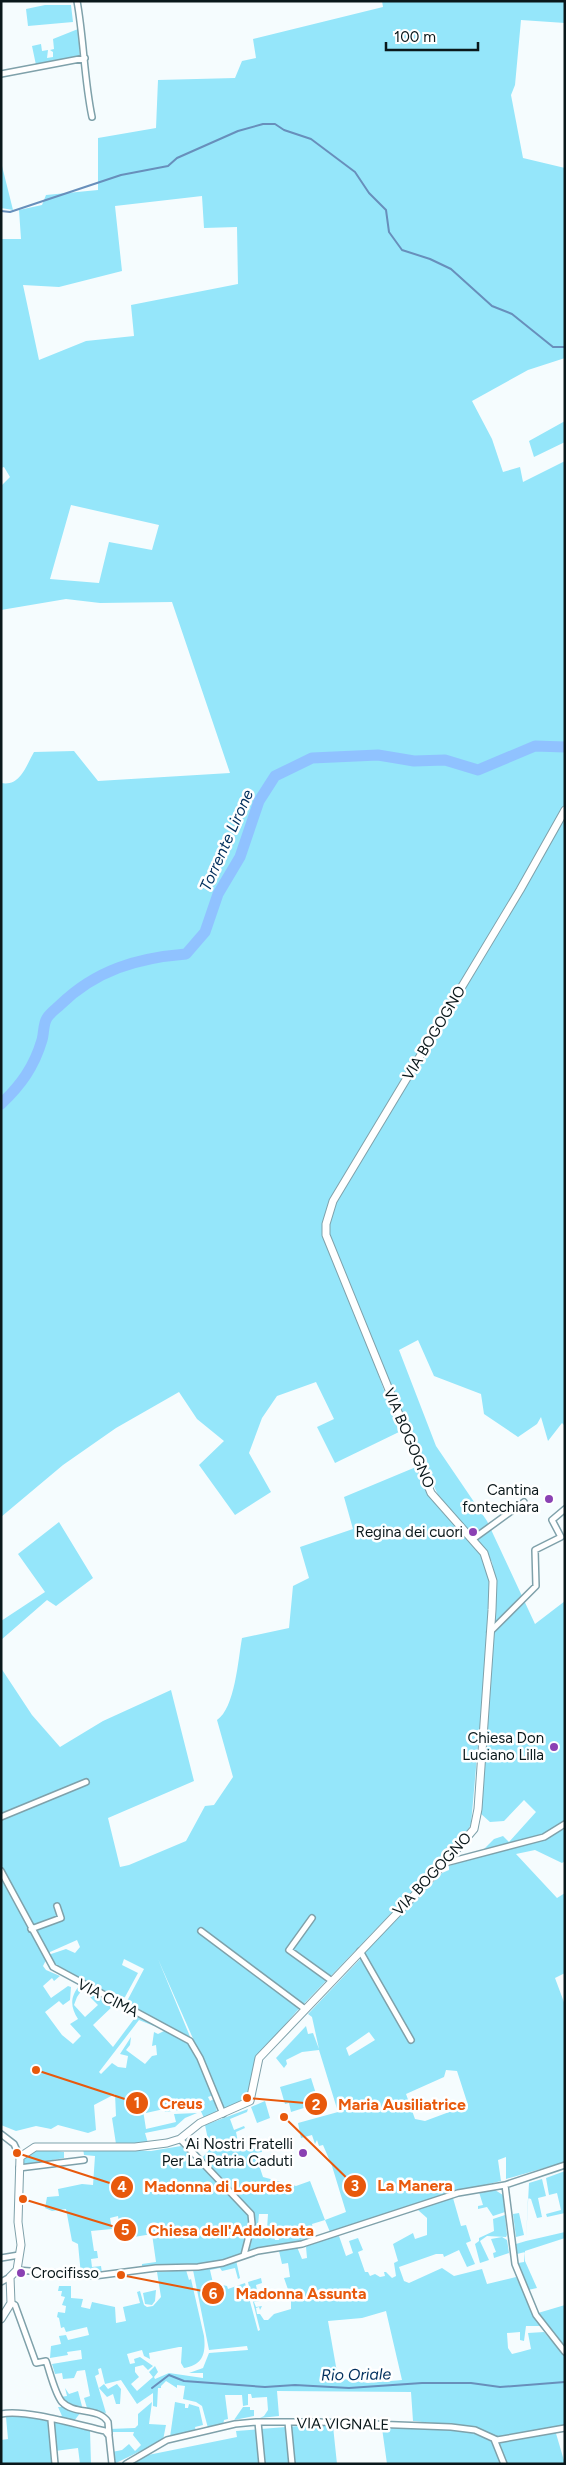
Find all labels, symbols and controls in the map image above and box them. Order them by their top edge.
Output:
scale bar [386,20,478,52]
text: 100 m [394,28,436,46]
water label: Torrente Lirone [196,786,257,894]
street label: VIA BOGOGNO [399,983,469,1083]
street label: VIA BOGOGNO [380,1385,438,1491]
place label: Cantina fontechiara [462,1481,539,1516]
marker: Cantina fontechiara [543,1493,555,1505]
place label: Regina dei cuori [356,1523,463,1541]
marker: Regina dei cuori [467,1526,479,1538]
place label: Chiesa Don Luciano Lilla [462,1729,544,1764]
marker: Chiesa Don Luciano Lilla [548,1741,560,1753]
street label: VIA BOGOGNO [389,1829,475,1919]
street label: VIA CIMA [74,1975,142,2021]
callout: Creus [125,2088,213,2119]
callout: Maria Ausiliatrice [303,2089,476,2120]
text: 1 [134,2094,140,2112]
text: Creus [159,2094,203,2113]
text: Maria Ausiliatrice [338,2095,466,2114]
text: 2 [312,2096,321,2114]
place label: Ai Nostri Fratelli Per La Patria Caduti [162,2135,293,2170]
marker: Ai Nostri Fratelli Per La Patria Caduti [297,2147,309,2159]
callout: La Manera [342,2170,463,2201]
callout: Madonna di Lourdes [109,2171,302,2202]
text: La Manera [377,2176,453,2195]
text: Madonna di Lourdes [144,2177,293,2196]
text: 3 [351,2177,359,2195]
text: 4 [117,2178,127,2196]
callout: Chiesa dell'Addolorata [113,2215,324,2246]
text: 5 [121,2221,130,2239]
text: Chiesa dell'Addolorata [148,2221,314,2240]
place label: Crocifisso [31,2264,99,2282]
marker: Crocifisso [15,2267,27,2279]
callout: Madonna Assunta [201,2278,377,2309]
text: Madonna Assunta [236,2284,366,2303]
text: 6 [209,2285,218,2303]
water label: Rio Oriale [321,2364,392,2385]
street label: VIA VIGNALE [297,2414,389,2434]

